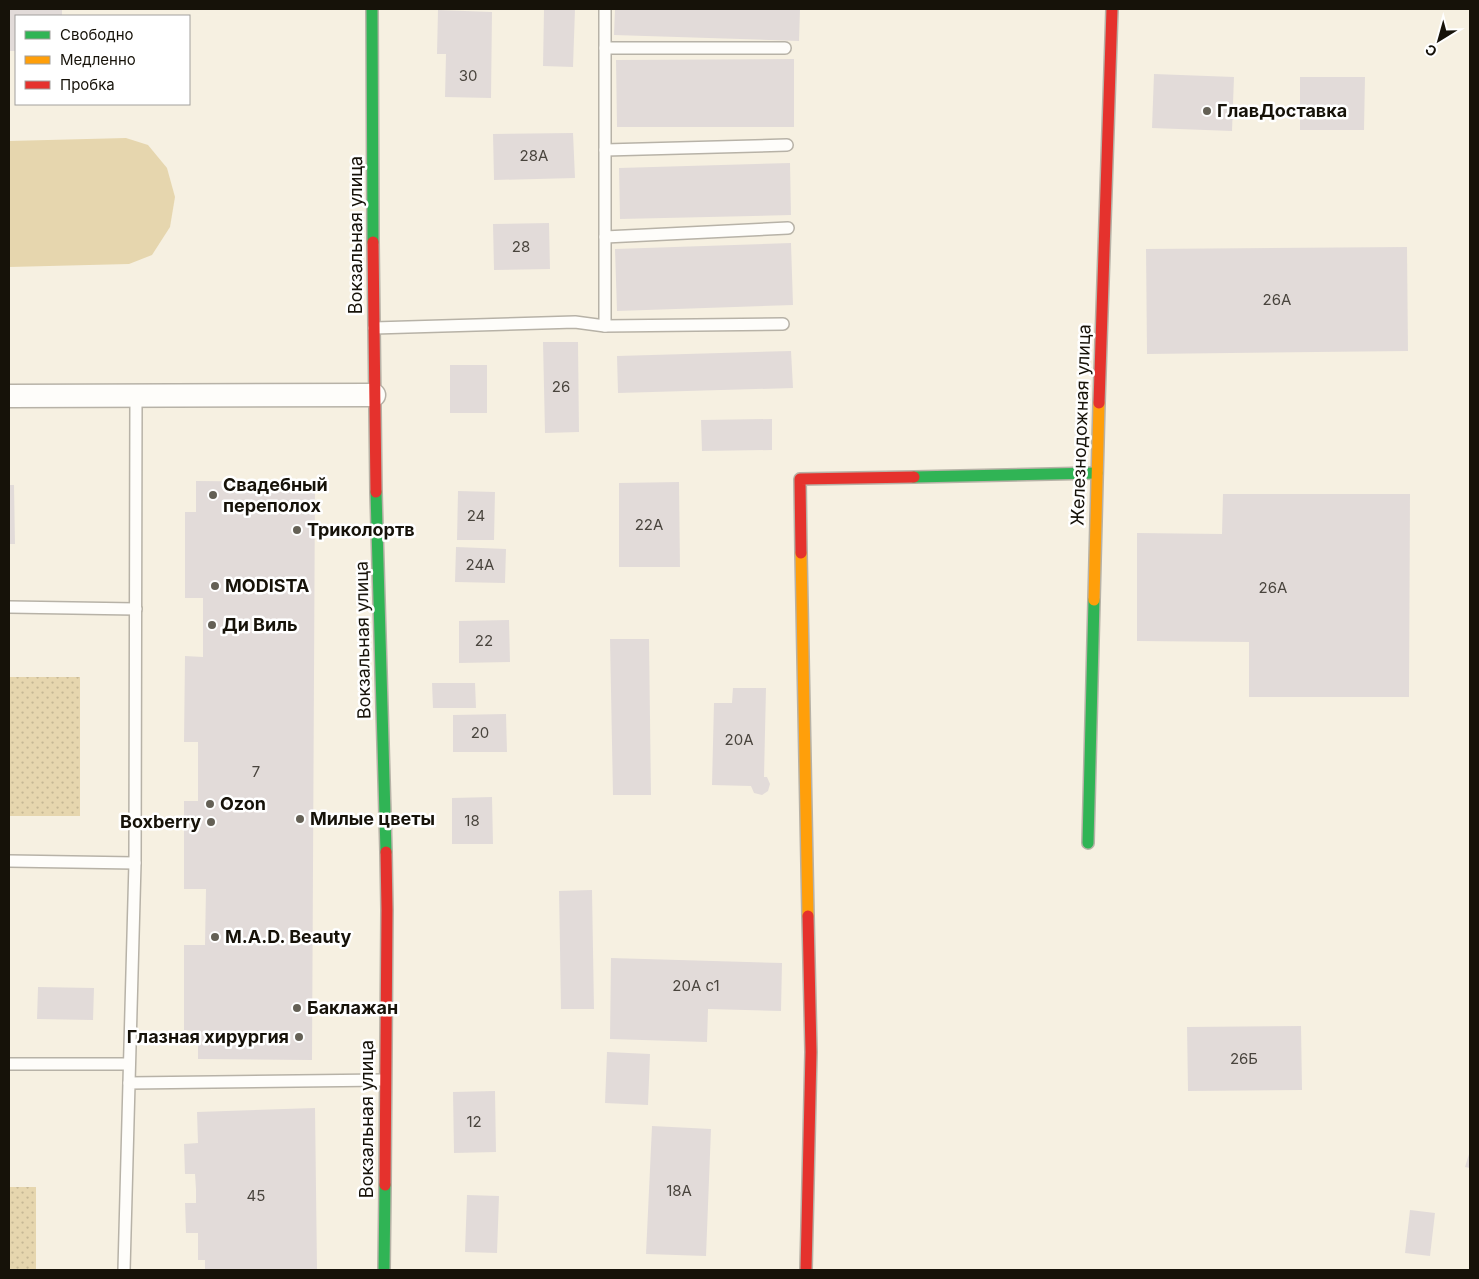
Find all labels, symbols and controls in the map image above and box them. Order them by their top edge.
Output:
legend [15,15,190,105]
north arrow [1414,15,1464,65]
text: Свободно [60,25,134,44]
text: С [1422,41,1440,61]
text: Медленно [60,50,136,69]
house number: 30 [459,66,477,85]
text: Пробка [60,75,115,94]
place label: ГлавДоставка [1217,100,1347,121]
marker: ГлавДоставка [1201,105,1213,117]
house number: 28А [520,146,548,165]
street label: Вокзальная улица [345,156,366,314]
house number: 28 [512,237,530,256]
house number: 26А [1263,290,1291,309]
street label: Железнодожная улица [1066,324,1095,526]
house number: 26 [552,377,570,396]
place label: Свадебный переполох [223,474,328,516]
marker: Свадебный переполох [207,489,219,501]
house number: 24 [467,506,485,525]
house number: 22А [635,515,663,534]
place label: Триколортв [307,519,415,540]
marker: Триколортв [291,524,303,536]
house number: 24А [466,555,494,574]
street label: Вокзальная улица [351,561,374,719]
place label: MODISTA [225,575,309,596]
house number: 26А [1259,578,1287,597]
marker: MODISTA [209,580,221,592]
place label: Ди Виль [222,614,298,635]
marker: Ди Виль [206,619,218,631]
house number: 22 [475,631,493,650]
house number: 20 [471,723,489,742]
house number: 20А [725,730,753,749]
house number: 7 [252,762,260,781]
place label: Ozon [220,793,266,814]
marker: Ozon [204,798,216,810]
place label: Милые цветы [310,808,435,829]
place label: Boxberry [120,811,201,832]
house number: 18 [464,811,480,830]
marker: Милые цветы [294,813,306,825]
marker: Boxberry [205,816,217,828]
place label: M.A.D. Beauty [225,926,352,947]
marker: M.A.D. Beauty [209,931,221,943]
house number: 20А с1 [672,976,720,995]
place label: Баклажан [307,997,398,1018]
marker: Баклажан [291,1002,303,1014]
place label: Глазная хирургия [127,1026,289,1047]
marker: Глазная хирургия [293,1031,305,1043]
street label: Вокзальная улица [356,1040,377,1198]
house number: 26Б [1230,1049,1258,1068]
house number: 12 [466,1112,482,1131]
house number: 18А [666,1181,692,1200]
house number: 45 [247,1186,265,1205]

